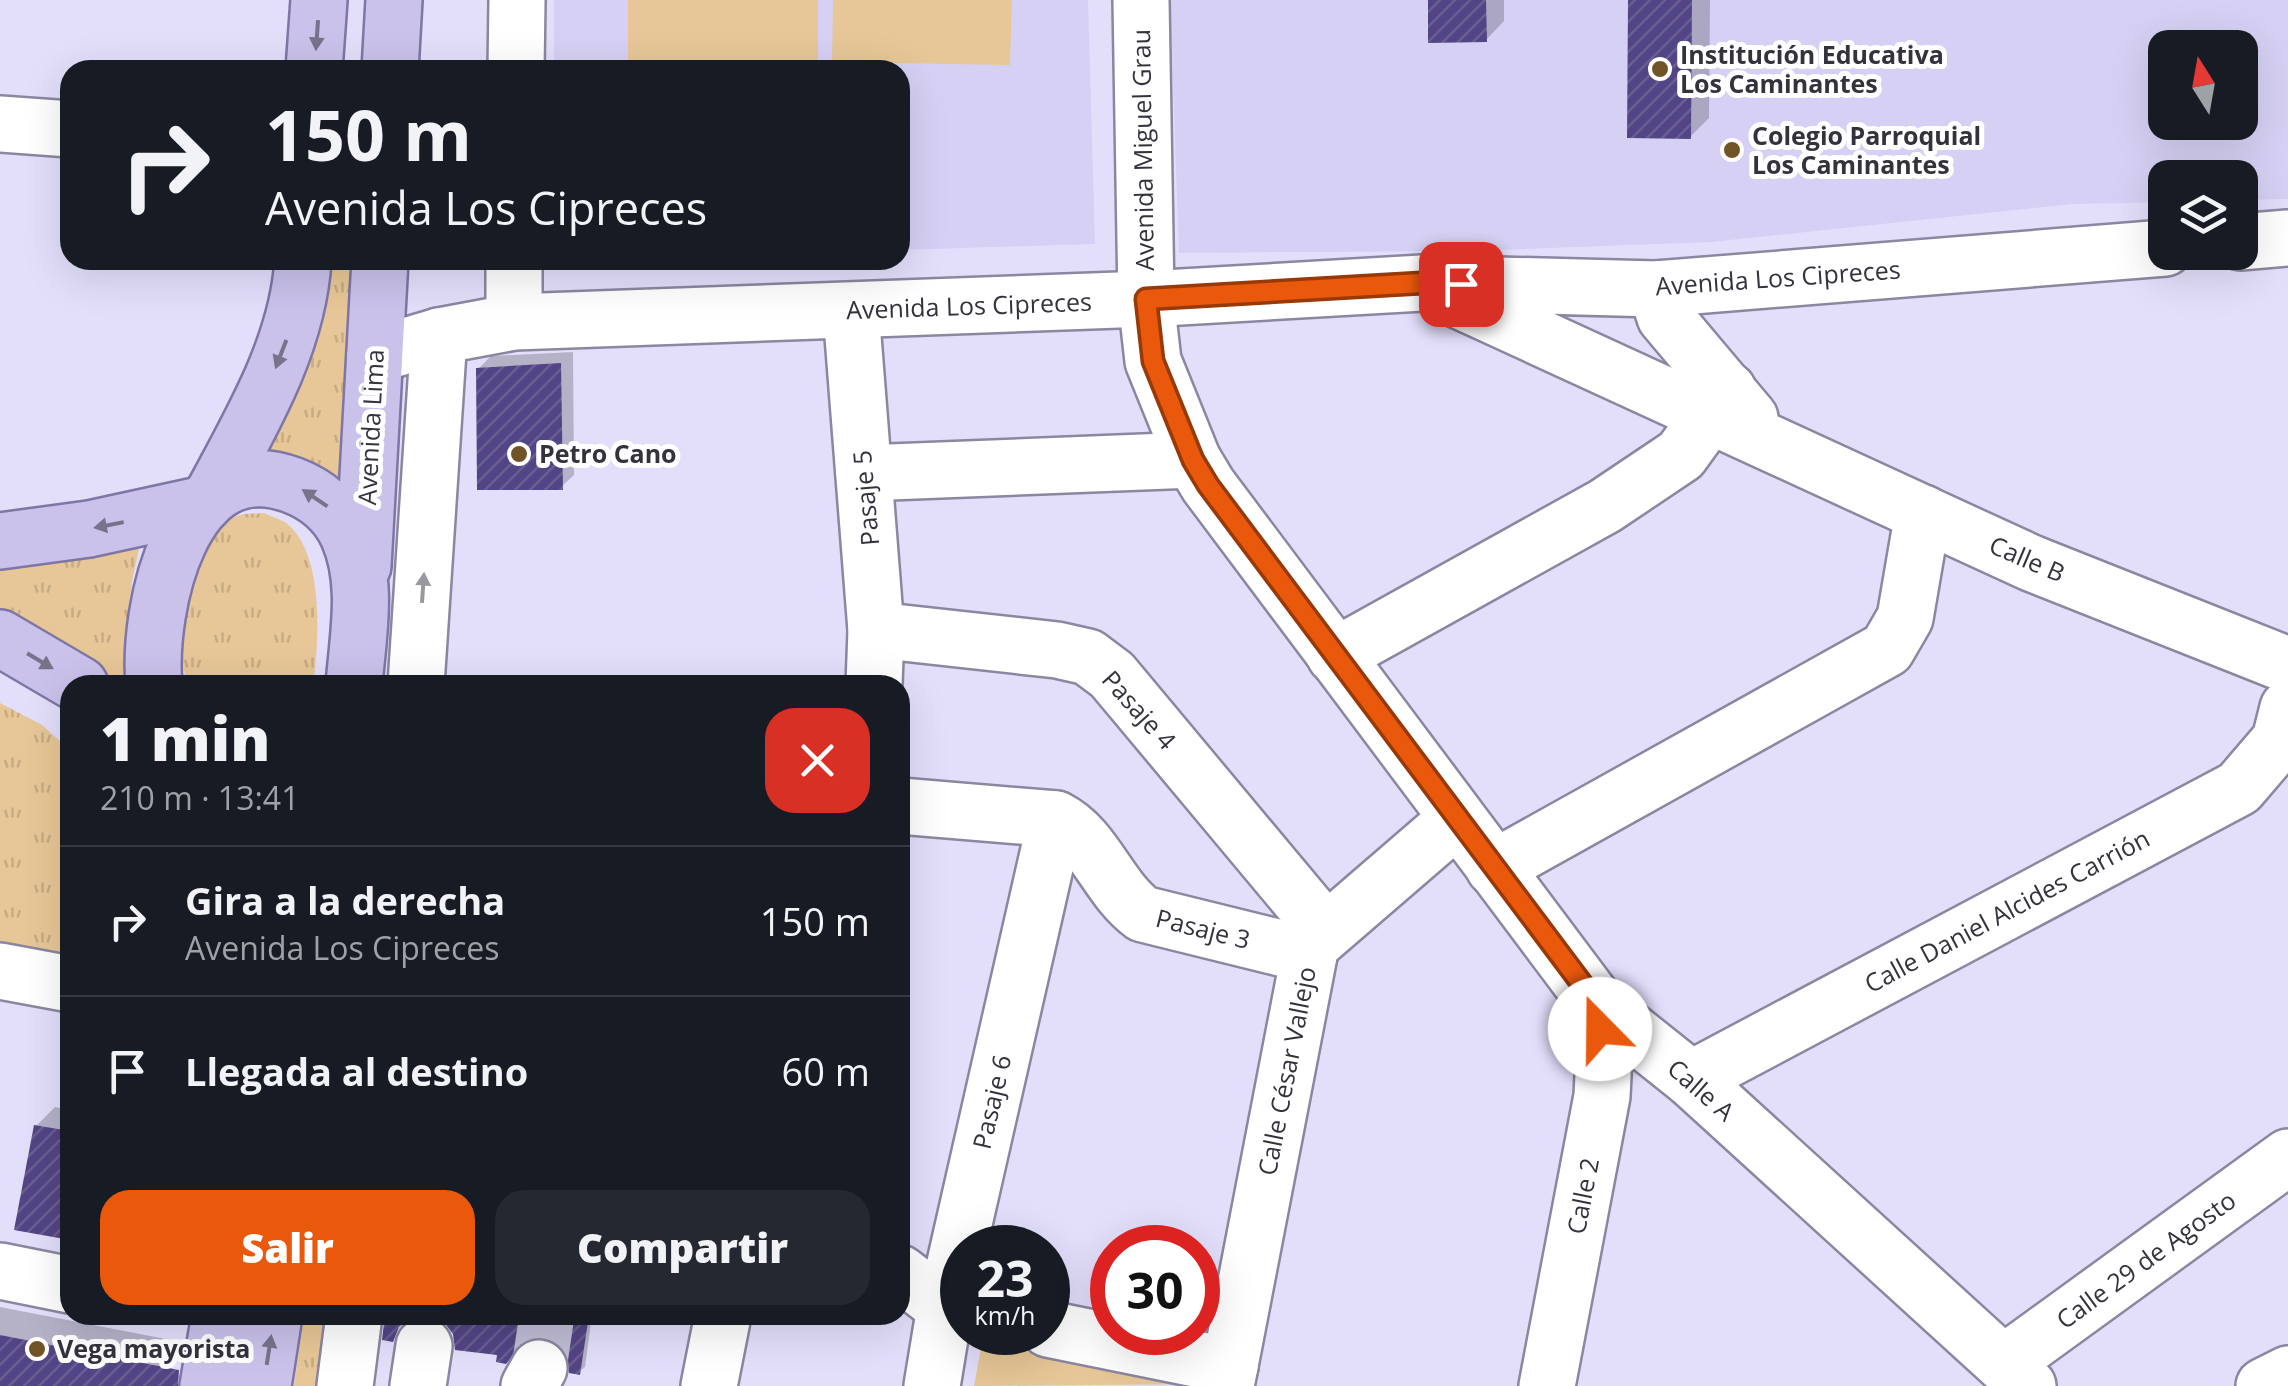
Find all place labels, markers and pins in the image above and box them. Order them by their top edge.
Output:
place label: Institución Educativa Los Caminantes [1680,37,1944,100]
marker: Institución Educativa Los Caminantes [1649,58,1671,80]
place label: Colegio Parroquial Los Caminantes [1752,118,1981,181]
marker: Colegio Parroquial Los Caminantes [1721,139,1743,161]
pin [1419,242,1504,327]
place label: Petro Cano [539,436,677,470]
marker: Petro Cano [508,443,530,465]
place label: Vega mayorista [57,1331,250,1365]
marker: Vega mayorista [26,1338,48,1360]

